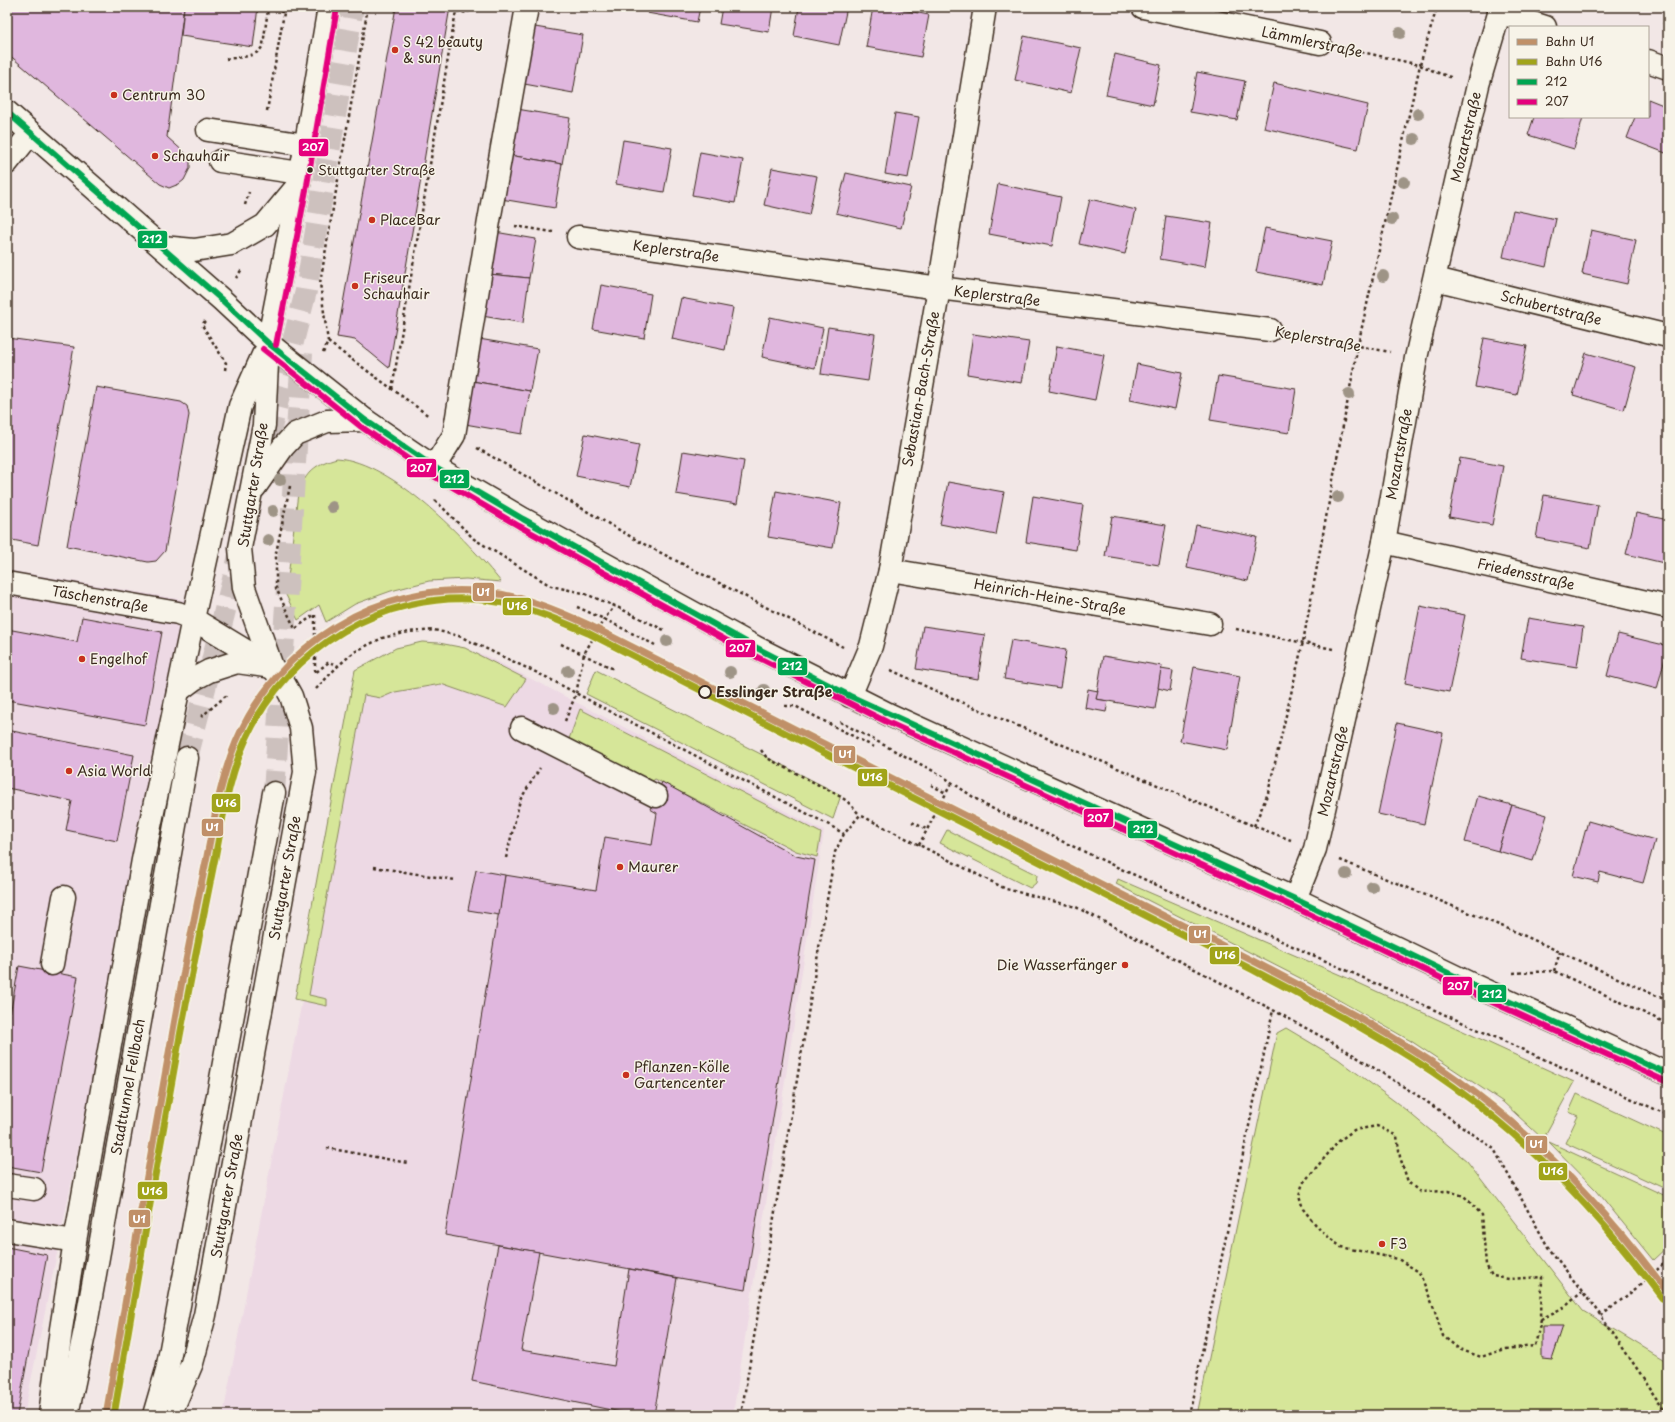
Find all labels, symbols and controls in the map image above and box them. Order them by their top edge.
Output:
street label: Lämmlerstraße [1260,21,1365,62]
legend [1509,26,1649,118]
place label: S 42 beauty & sun [403,31,483,68]
text: Bahn U1 [1545,32,1594,50]
marker: S 42 beauty & sun [390,45,400,55]
text: Bahn U16 [1545,52,1602,70]
text: 212 [1545,72,1567,90]
place label: Centrum 30 [122,84,205,105]
street label: Mozartstraße [1445,89,1486,184]
marker: Centrum 30 [109,90,119,100]
text: 207 [1545,92,1569,110]
line badge: 207 [298,138,329,157]
text: 207 [302,138,325,155]
place label: Schauhair [163,145,230,166]
marker: Schauhair [150,151,160,161]
place label: Stuttgarter Straße [318,160,435,179]
marker: Stuttgarter Straße [305,165,315,175]
place label: PlaceBar [380,209,441,230]
marker: PlaceBar [367,215,377,225]
line badge: 212 [137,230,168,249]
text: 212 [142,230,163,247]
street label: Keplerstraße [631,234,721,267]
place label: Friseur Schauhair [363,267,430,304]
street label: Keplerstraße [953,280,1042,311]
marker: Friseur Schauhair [350,281,360,291]
street label: Schubertstraße [1498,285,1604,330]
street label: Sebastian-Bach-Straße [896,309,945,468]
street label: Keplerstraße [1273,321,1363,356]
street label: Mozartstraße [1380,407,1417,501]
street label: Stuttgarter Straße [232,421,273,549]
line badge: 207 [406,458,437,478]
text: 207 [410,459,433,476]
line badge: 212 [439,469,470,489]
text: 212 [444,470,465,487]
street label: Friedensstraße [1475,552,1577,595]
street label: Heinrich-Heine-Straße [972,573,1128,620]
street label: Täschenstraße [50,580,150,617]
line badge: U1 [472,582,495,602]
text: U1 [476,583,490,600]
line badge: U16 [502,597,532,616]
text: U16 [506,597,528,614]
line badge: 207 [725,639,756,658]
text: 207 [729,639,752,656]
place label: Engelhof [90,648,149,669]
marker: Engelhof [77,654,87,664]
line badge: 212 [777,657,808,676]
text: 212 [782,657,803,674]
place label: Esslinger Straße [716,681,833,702]
marker: Esslinger Straße [698,685,712,699]
street label: Mozartstraße [1312,723,1353,818]
line badge: U1 [833,745,856,764]
text: U1 [838,745,852,762]
place label: Asia World [77,760,151,781]
marker: Asia World [64,766,74,776]
line badge: U16 [857,768,888,787]
text: U16 [861,768,883,785]
line badge: U16 [211,793,241,813]
text: U16 [215,794,237,811]
line badge: 207 [1083,808,1114,828]
text: 207 [1087,809,1110,826]
street label: Stuttgarter Straße [263,814,306,942]
line badge: U1 [201,818,224,837]
text: U1 [205,818,219,835]
line badge: 212 [1127,820,1158,839]
text: 212 [1133,820,1154,837]
place label: Maurer [628,856,679,877]
marker: Maurer [615,862,625,872]
line badge: U1 [1188,925,1211,944]
text: U1 [1193,925,1207,942]
line badge: U16 [1209,946,1240,965]
text: U16 [1214,946,1236,963]
place label: Die Wasserfänger [997,954,1117,975]
marker: Die Wasserfänger [1120,960,1130,970]
line badge: 207 [1442,976,1473,996]
text: 207 [1447,977,1470,994]
line badge: 212 [1477,984,1507,1003]
text: 212 [1482,985,1503,1002]
street label: Stadttunnel Fellbach [105,1017,150,1157]
place label: Pflanzen-Kölle Gartencenter [634,1056,730,1093]
marker: Pflanzen-Kölle Gartencenter [621,1070,631,1080]
street label: Stuttgarter Straße [205,1132,248,1260]
line badge: U1 [1525,1135,1548,1154]
text: U1 [1529,1135,1543,1152]
line badge: U16 [1538,1162,1568,1181]
text: U16 [1542,1162,1564,1179]
line badge: U16 [137,1181,168,1200]
text: U16 [141,1182,163,1199]
line badge: U1 [128,1209,151,1228]
text: U1 [132,1210,146,1227]
place label: F3 [1390,1233,1407,1254]
marker: F3 [1377,1239,1387,1249]

